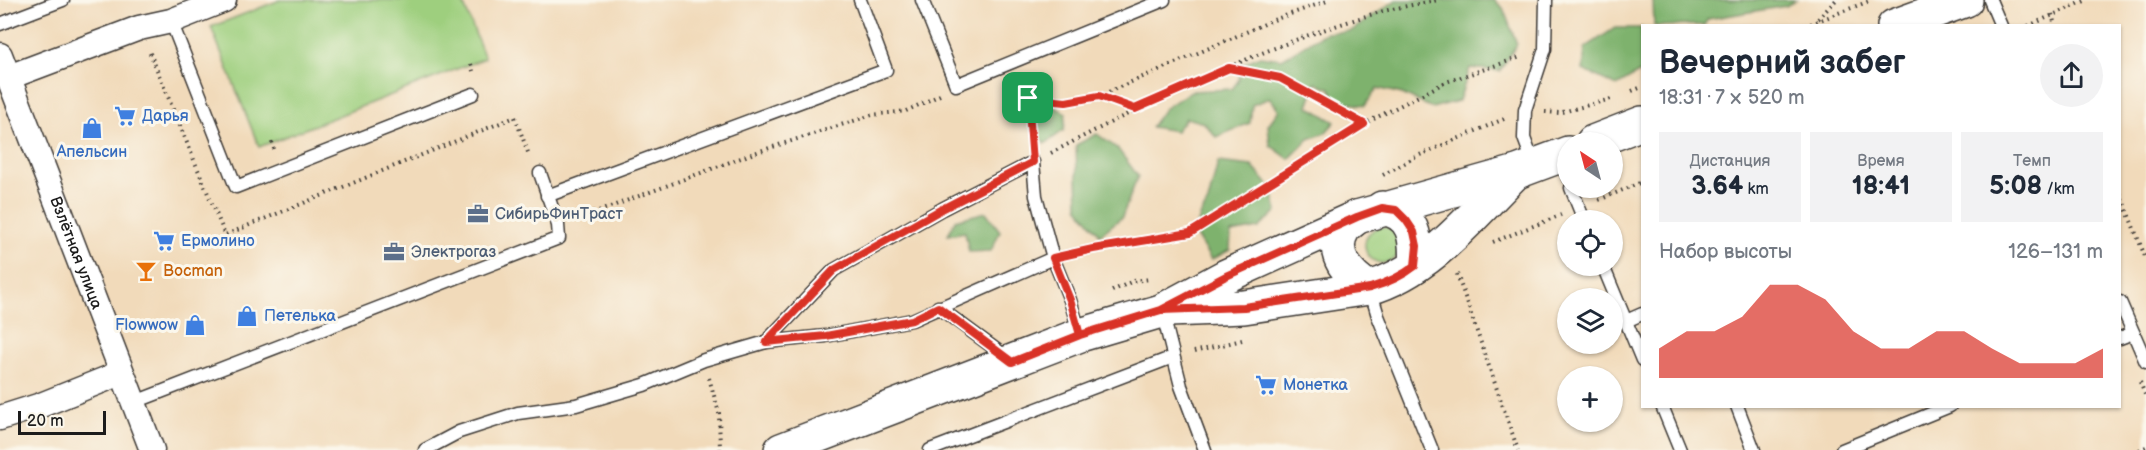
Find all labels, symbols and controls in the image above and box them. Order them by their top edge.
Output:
text: Вечерний забег [1659,43,1906,83]
button: share [2040,44,2103,107]
pin [1002,72,1053,123]
icon: arrive [1011,81,1044,114]
text: 18:31 · 7 × 520 m [1659,86,1805,110]
supermarket icon: Дарья [113,104,137,128]
place label: Дарья [142,107,189,126]
shop icon: Апельсин [80,116,104,140]
north arrow [1557,132,1623,198]
map controls [1557,132,1623,432]
place label: Апельсин [56,143,127,162]
text: Дистанция [1690,152,1770,171]
text: Время [1857,152,1905,171]
text: Темп [2013,152,2051,171]
text: 3.64 [1691,171,1743,202]
text: 18:41 [1852,171,1910,202]
text: 5:08 [1989,171,2042,202]
text: km [1743,180,1769,199]
text: /km [2042,180,2075,199]
street label: Взлётная улица [46,194,107,312]
office icon: СибирьФинТраст [466,202,490,226]
place label: СибирьФинТраст [495,205,623,224]
button: locate [1557,210,1623,276]
supermarket icon: Ермолино [152,229,176,253]
place label: Ермолино [181,232,255,251]
office icon: Электрогаз [382,240,406,264]
text: Набор высоты [1659,240,1792,264]
text: 126–131 m [2008,240,2103,264]
place label: Электрогаз [411,243,496,262]
bar icon: Bocman [134,259,158,283]
place label: Bocman [163,262,223,281]
button: layers [1557,288,1623,354]
shop icon: Петелька [235,304,259,328]
place label: Петелька [264,307,336,326]
shop icon: Flowwow [183,313,207,337]
place label: Flowwow [115,316,178,335]
button: + [1557,366,1623,432]
supermarket icon: Монетка [1254,373,1278,397]
place label: Монетка [1283,376,1348,395]
scale bar [18,408,106,436]
text: 20 m [27,412,63,431]

